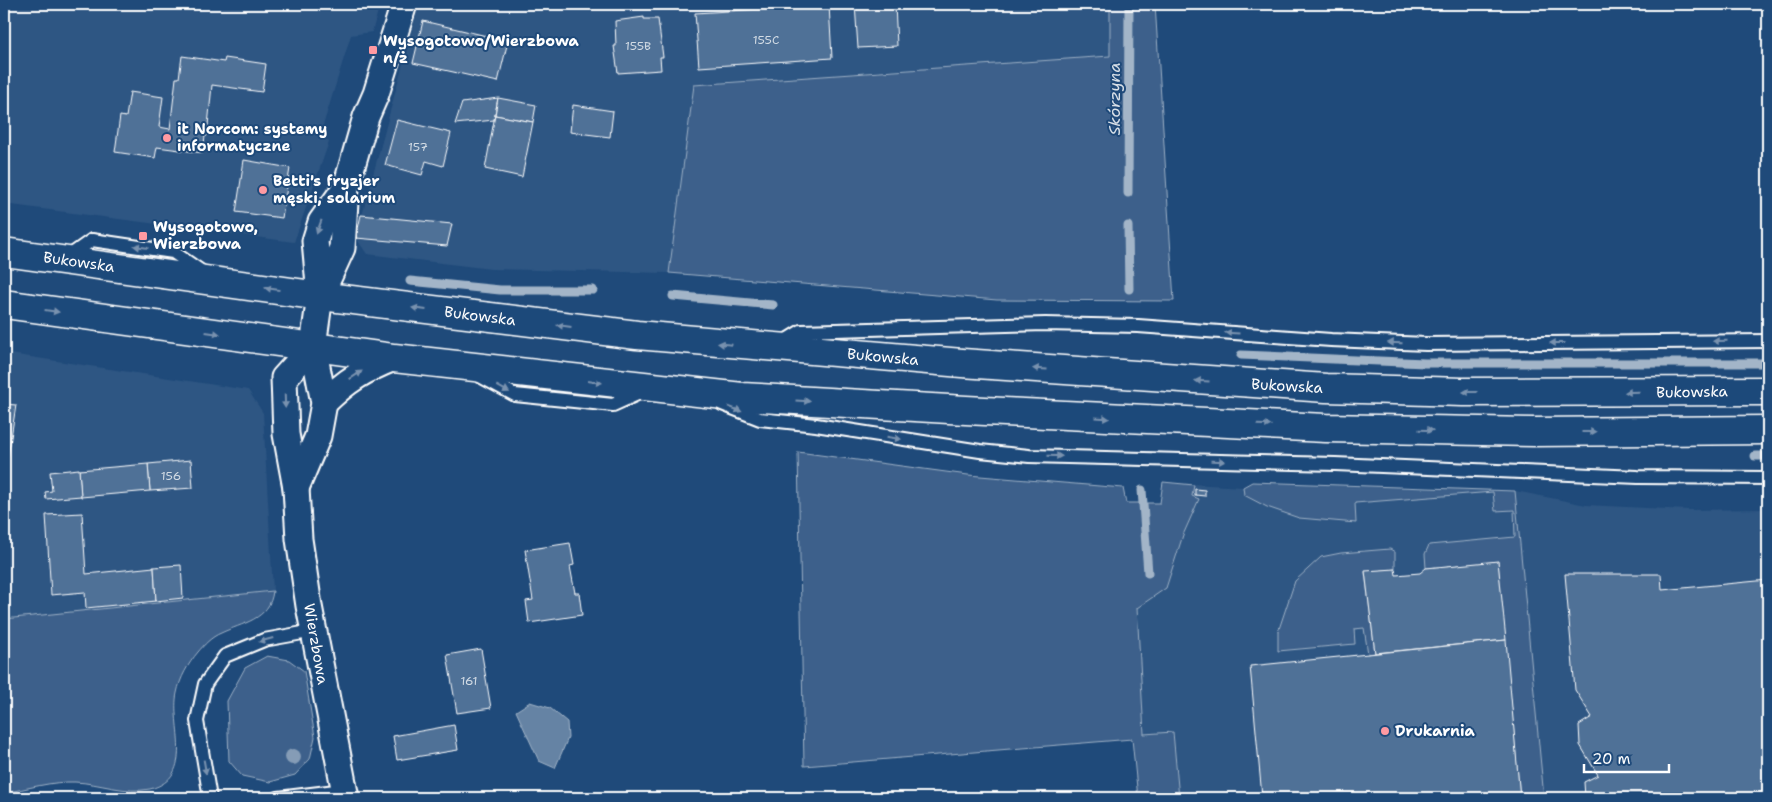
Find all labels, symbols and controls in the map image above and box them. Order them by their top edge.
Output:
place label: Wysogotowo/Wierzbowa n/ż [383,31,580,68]
house number: 155C [753,32,779,48]
house number: 155B [625,38,651,54]
marker: Wysogotowo/Wierzbowa n/ż [367,44,379,56]
water label: Skórzyna [1104,63,1125,135]
place label: it Norcom: systemy informatyczne [177,119,328,156]
marker: it Norcom: systemy informatyczne [161,132,173,144]
house number: 157 [408,139,428,155]
place label: Betti's fryzjer męski, solarium [273,171,395,208]
marker: Betti's fryzjer męski, solarium [257,184,269,196]
place label: Wysogotowo, Wierzbowa [153,217,258,254]
one-way arrow [315,220,323,235]
marker: Wysogotowo, Wierzbowa [137,230,149,242]
one-way arrow [132,243,148,251]
street label: Bukowska [42,247,117,277]
one-way arrow [263,285,279,293]
street label: Bukowska [443,302,517,330]
one-way arrow [411,304,427,312]
one-way arrow [44,307,60,315]
one-way arrow [555,322,571,330]
one-way arrow [1224,328,1240,336]
one-way arrow [205,329,221,337]
one-way arrow [1711,337,1727,345]
one-way arrow [1386,338,1402,346]
one-way arrow [1549,339,1565,347]
one-way arrow [717,340,733,348]
street label: Bukowska [846,344,920,370]
one-way arrow [1032,365,1048,373]
one-way arrow [349,370,362,380]
street label: Bukowska [1251,374,1324,398]
one-way arrow [1194,377,1210,385]
one-way arrow [588,378,604,386]
street label: Bukowska [1656,381,1729,403]
one-way arrow [496,385,510,393]
one-way arrow [1461,388,1477,396]
one-way arrow [1624,388,1640,396]
one-way arrow [281,394,289,410]
one-way arrow [795,397,811,405]
one-way arrow [728,405,743,413]
one-way arrow [1094,414,1110,422]
one-way arrow [1256,421,1272,429]
one-way arrow [1419,426,1435,434]
one-way arrow [1581,428,1597,436]
one-way arrow [886,434,902,442]
one-way arrow [1048,452,1064,460]
one-way arrow [1210,457,1226,465]
house number: 156 [161,468,181,484]
street label: Wierzbowa [299,602,333,687]
one-way arrow [258,637,273,645]
house number: 161 [460,673,478,689]
place label: Drukarnia [1395,721,1476,741]
marker: Drukarnia [1379,725,1391,737]
scale bar [1584,742,1670,774]
text: 20 m [1592,749,1631,769]
one-way arrow [201,759,209,775]

